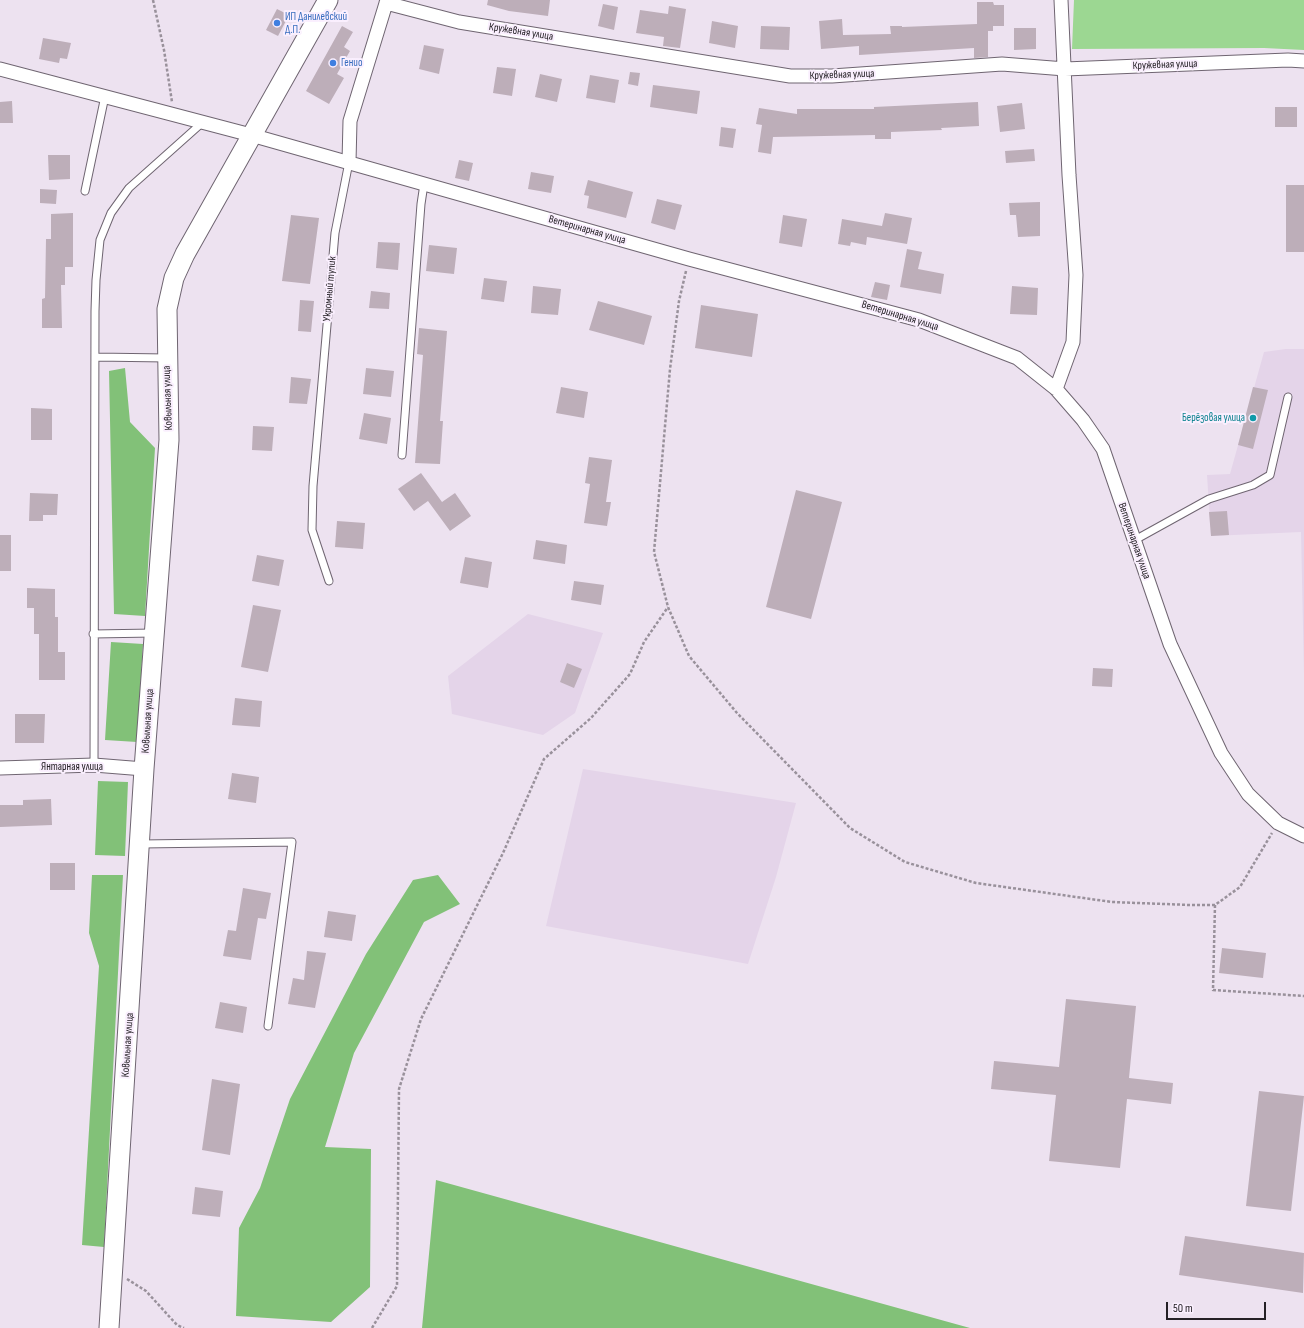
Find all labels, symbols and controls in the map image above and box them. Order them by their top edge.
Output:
place label: ИП Данилевский Д.П. [285,10,347,36]
marker: ИП Данилевский Д.П. [272,18,282,28]
street label: Кружевная улица [488,20,554,44]
place label: Генио [341,56,362,70]
street label: Кружевная улица [1132,57,1198,73]
marker: Генио [328,58,338,68]
street label: Кружевная улица [809,67,875,83]
street label: Ветеринарная улица [547,213,627,247]
street label: Укромный тупик [321,256,339,322]
street label: Ветеринарная улица [860,298,940,334]
street label: Ковыльная улица [160,365,176,431]
place label: Берёзовая улица [1182,411,1245,425]
marker: Берёзовая улица [1248,413,1258,423]
street label: Ветеринарная улица [1115,501,1153,581]
street label: Ковыльная улица [139,688,157,754]
street label: Янтарная улица [41,760,103,774]
street label: Ковыльная улица [119,1012,137,1078]
scale bar [1168,1294,1268,1320]
text: 50 m [1173,1301,1193,1316]

